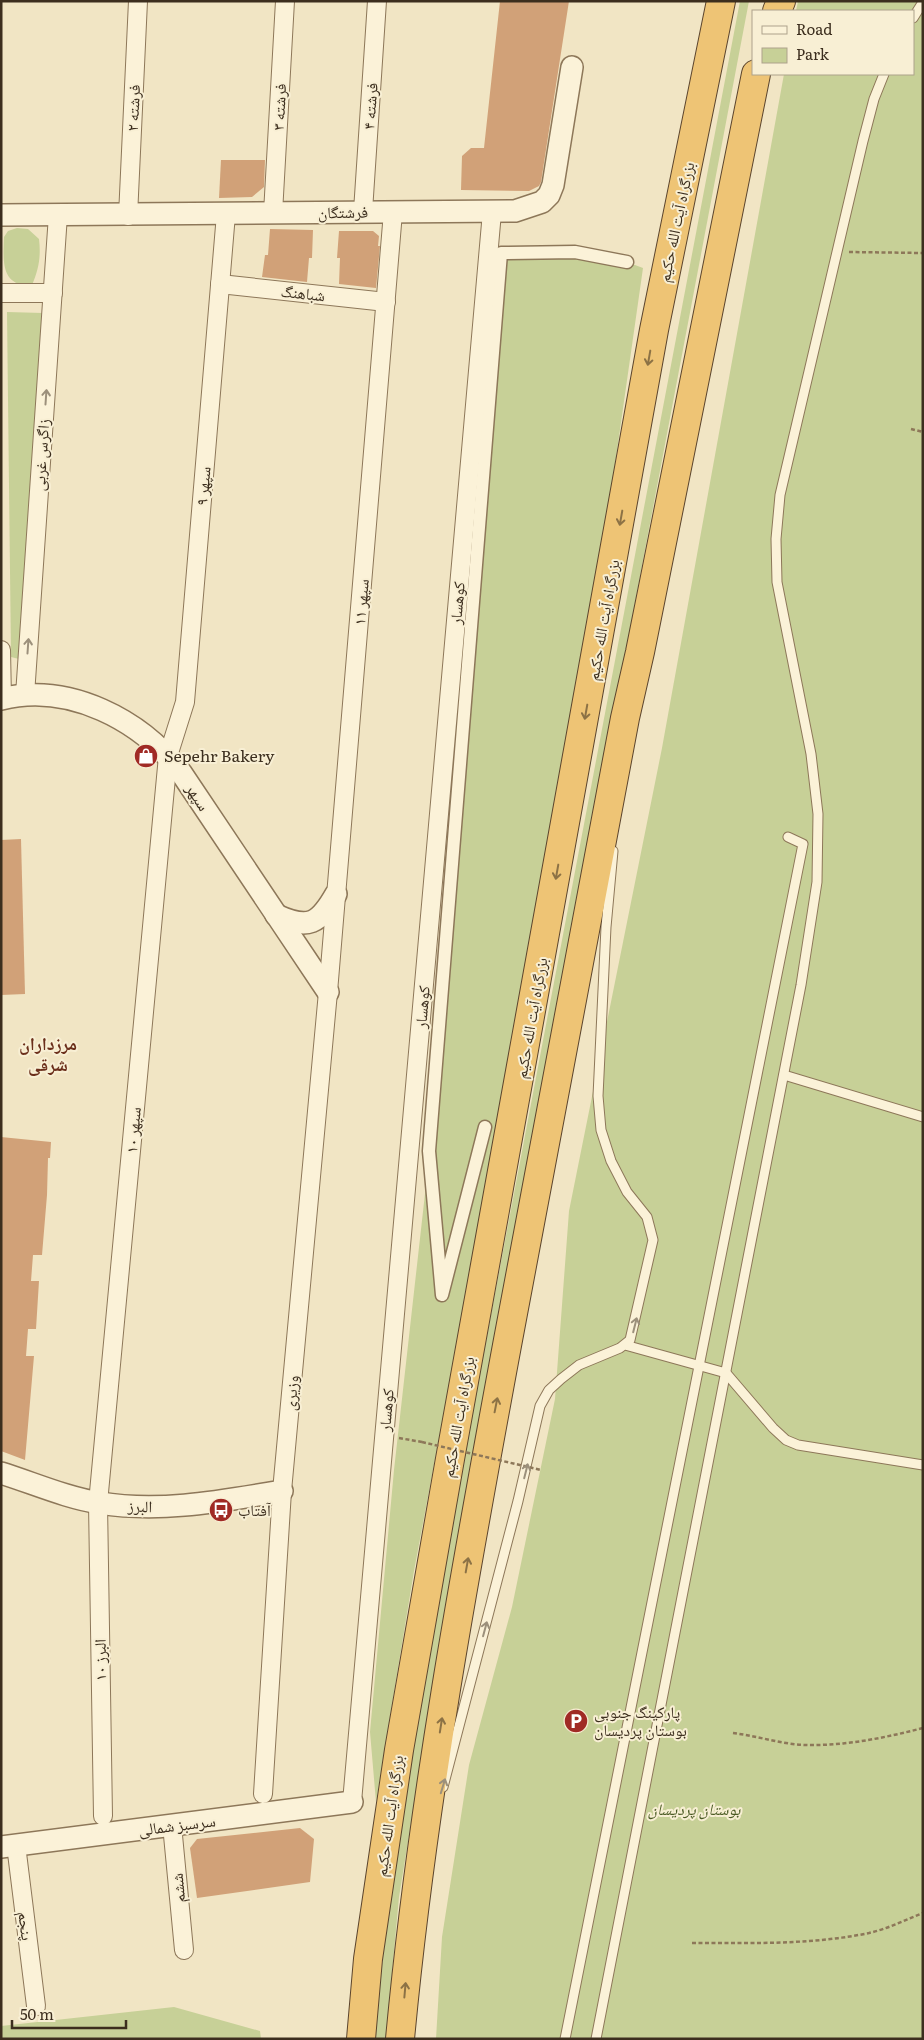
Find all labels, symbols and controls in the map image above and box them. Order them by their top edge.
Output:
legend [752,10,914,75]
text: Road [796,17,832,40]
text: Park [796,42,830,65]
street label: فرشته ۴ [355,82,383,130]
street label: فرشته ۳ [265,83,291,131]
street label: فرشته ۲ [119,84,145,132]
street label: بزرگراه آیت الله حکیم [651,159,699,284]
street label: فرشتگان [318,199,368,223]
street label: شباهنگ [280,278,326,306]
one-way arrow [644,349,654,365]
one-way arrow [41,389,50,405]
street label: زاگرس غربی [26,418,54,492]
street label: سپهر ۹ [188,465,216,507]
one-way arrow [616,509,625,525]
street label: بزرگراه آیت الله حکیم [580,557,624,682]
street label: سپهر ۱۱ [346,578,374,626]
street label: کوهسار [442,580,470,626]
one-way arrow [24,638,33,654]
one-way arrow [581,704,591,720]
shop icon: Sepehr Bakery [133,743,159,769]
place label: Sepehr Bakery [164,743,275,767]
street label: سپهر [180,777,217,815]
one-way arrow [552,864,562,880]
street label: بزرگراه آیت الله حکیم [508,955,552,1080]
street label: کوهسار [407,984,435,1030]
district label: مرزداران شرقی [19,1029,77,1077]
street label: سپهر ۱۰ [118,1106,146,1154]
one-way arrow [631,1318,640,1334]
street label: بزرگراه آیت الله حکیم [435,1354,479,1479]
street label: وزیری [277,1374,304,1412]
street label: کوهسار [371,1387,399,1433]
one-way arrow [491,1397,501,1413]
one-way arrow [522,1464,531,1480]
street label: البرز [126,1493,153,1517]
bus stop icon: آفتاب [208,1497,234,1523]
place label: آفتاب [238,1497,272,1521]
one-way arrow [462,1557,472,1573]
one-way arrow [481,1621,490,1637]
street label: البرز ۱۰ [87,1639,111,1681]
place label: پارکینگ جنوبی بوستان پردیسان [594,1699,687,1741]
parking icon: پارکینگ جنوبی بوستان پردیسان [563,1708,589,1734]
one-way arrow [436,1718,446,1734]
street label: بزرگراه آیت الله حکیم [368,1754,408,1878]
one-way arrow [439,1778,449,1794]
park label: بوستان پردیسان [648,1796,741,1820]
street label: سرسبز شمالی [137,1807,217,1841]
street label: ششم [164,1872,190,1904]
street label: پنجم [13,1910,41,1942]
one-way arrow [400,1982,410,1998]
scale bar [12,1998,126,2030]
text: 50 m [20,2002,54,2025]

